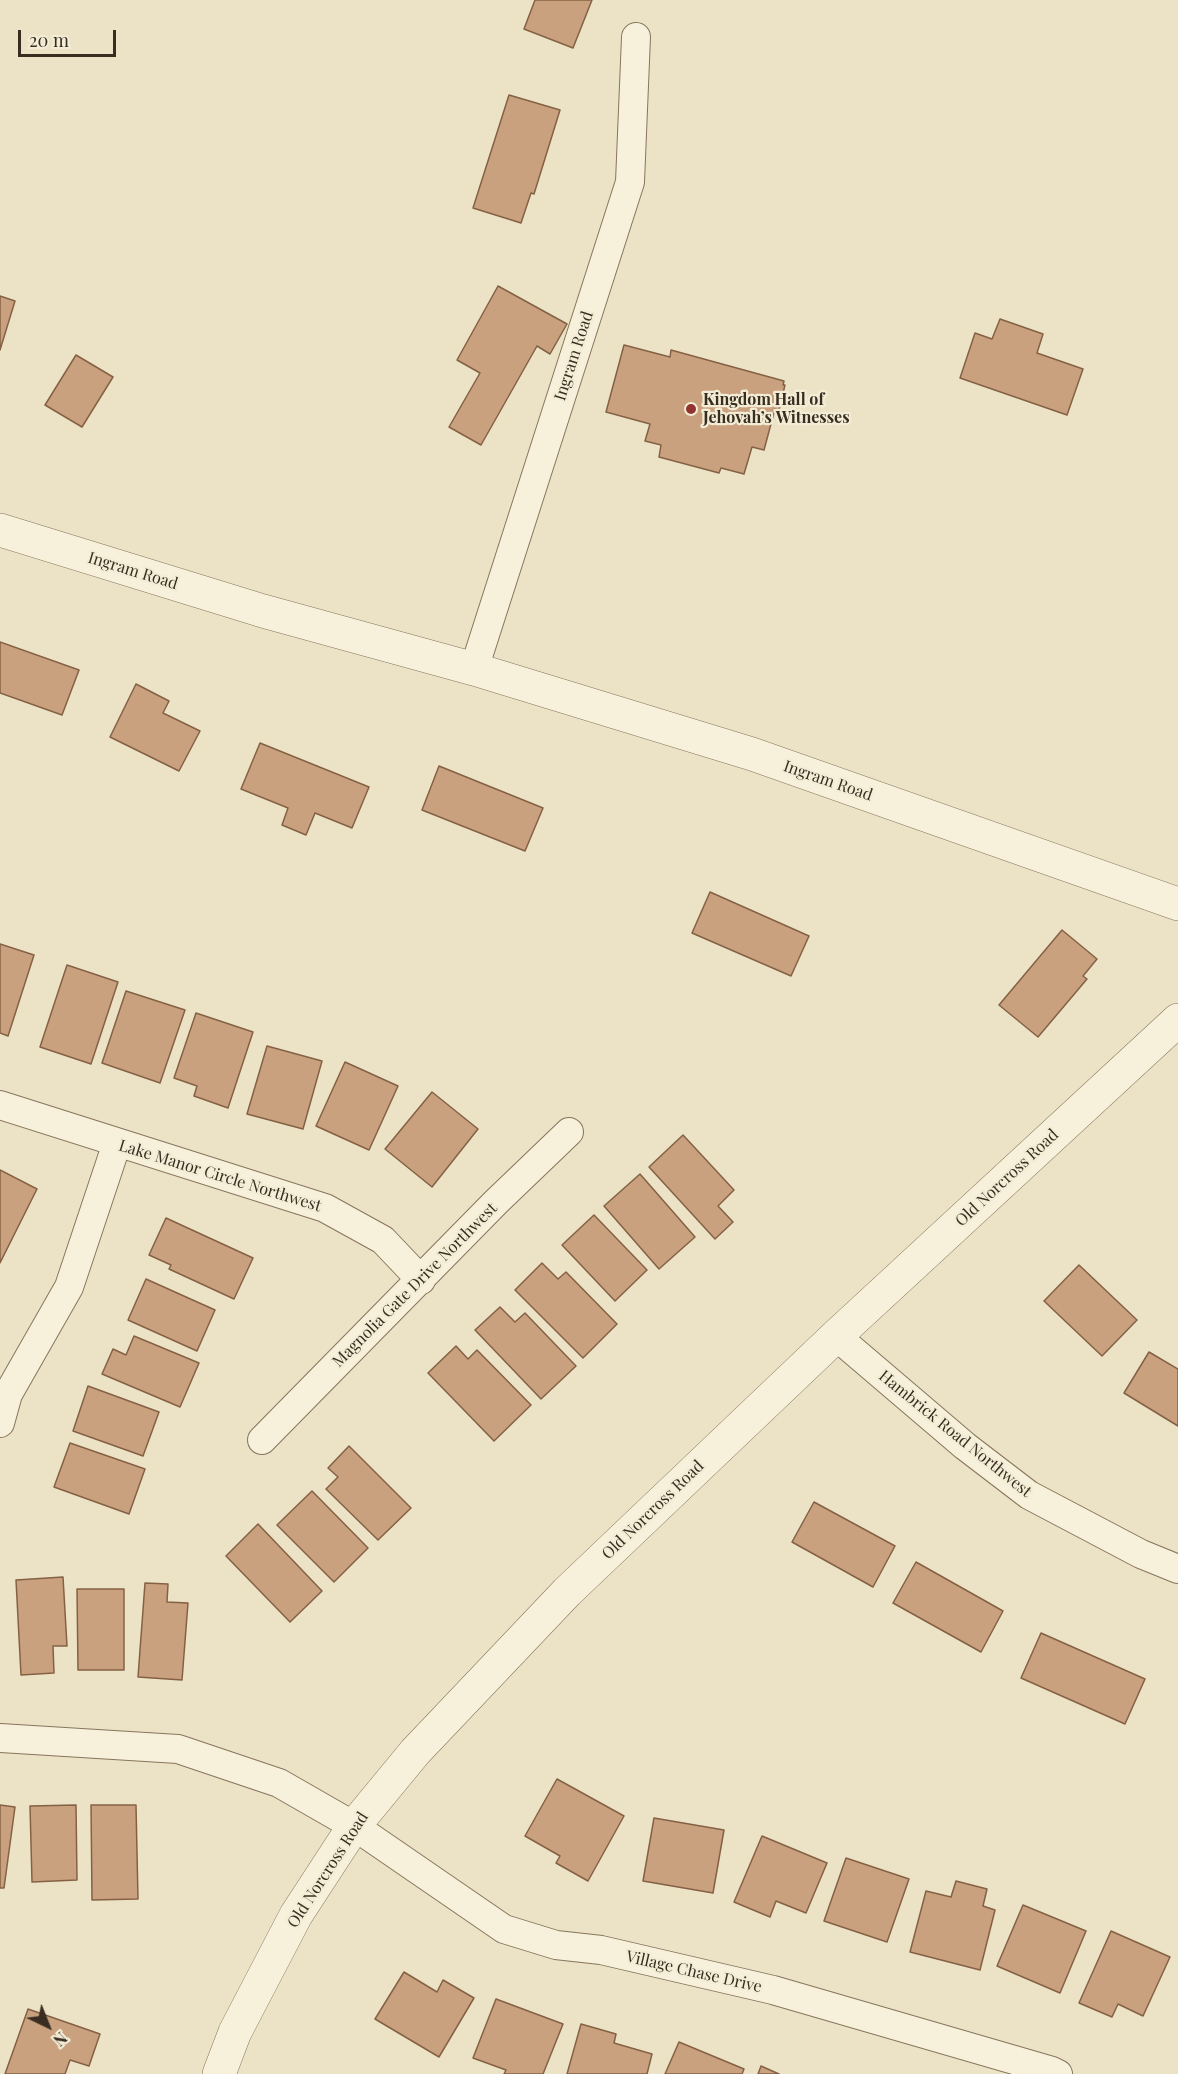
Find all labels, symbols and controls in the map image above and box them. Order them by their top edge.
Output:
scale bar [21,18,118,56]
text: 20 m [29,28,69,52]
street label: Ingram Road [551,309,597,403]
place label: Kingdom Hall of Jehovah’s Witnesses [703,390,850,428]
marker: Kingdom Hall of Jehovah’s Witnesses [684,402,698,416]
street label: Ingram Road [86,548,180,594]
street label: Ingram Road [781,757,875,805]
street label: Old Norcross Road [951,1125,1063,1231]
street label: Lake Manor Circle Northwest [116,1136,324,1216]
street label: Magnolia Gate Drive Northwest [329,1199,501,1371]
street label: Hambrick Road Northwest [875,1366,1035,1502]
street label: Old Norcross Road [598,1457,708,1563]
street label: Old Norcross Road [283,1809,373,1931]
street label: Village Chase Drive [624,1947,764,1997]
north arrow [18,1996,78,2056]
text: N [49,2028,72,2051]

